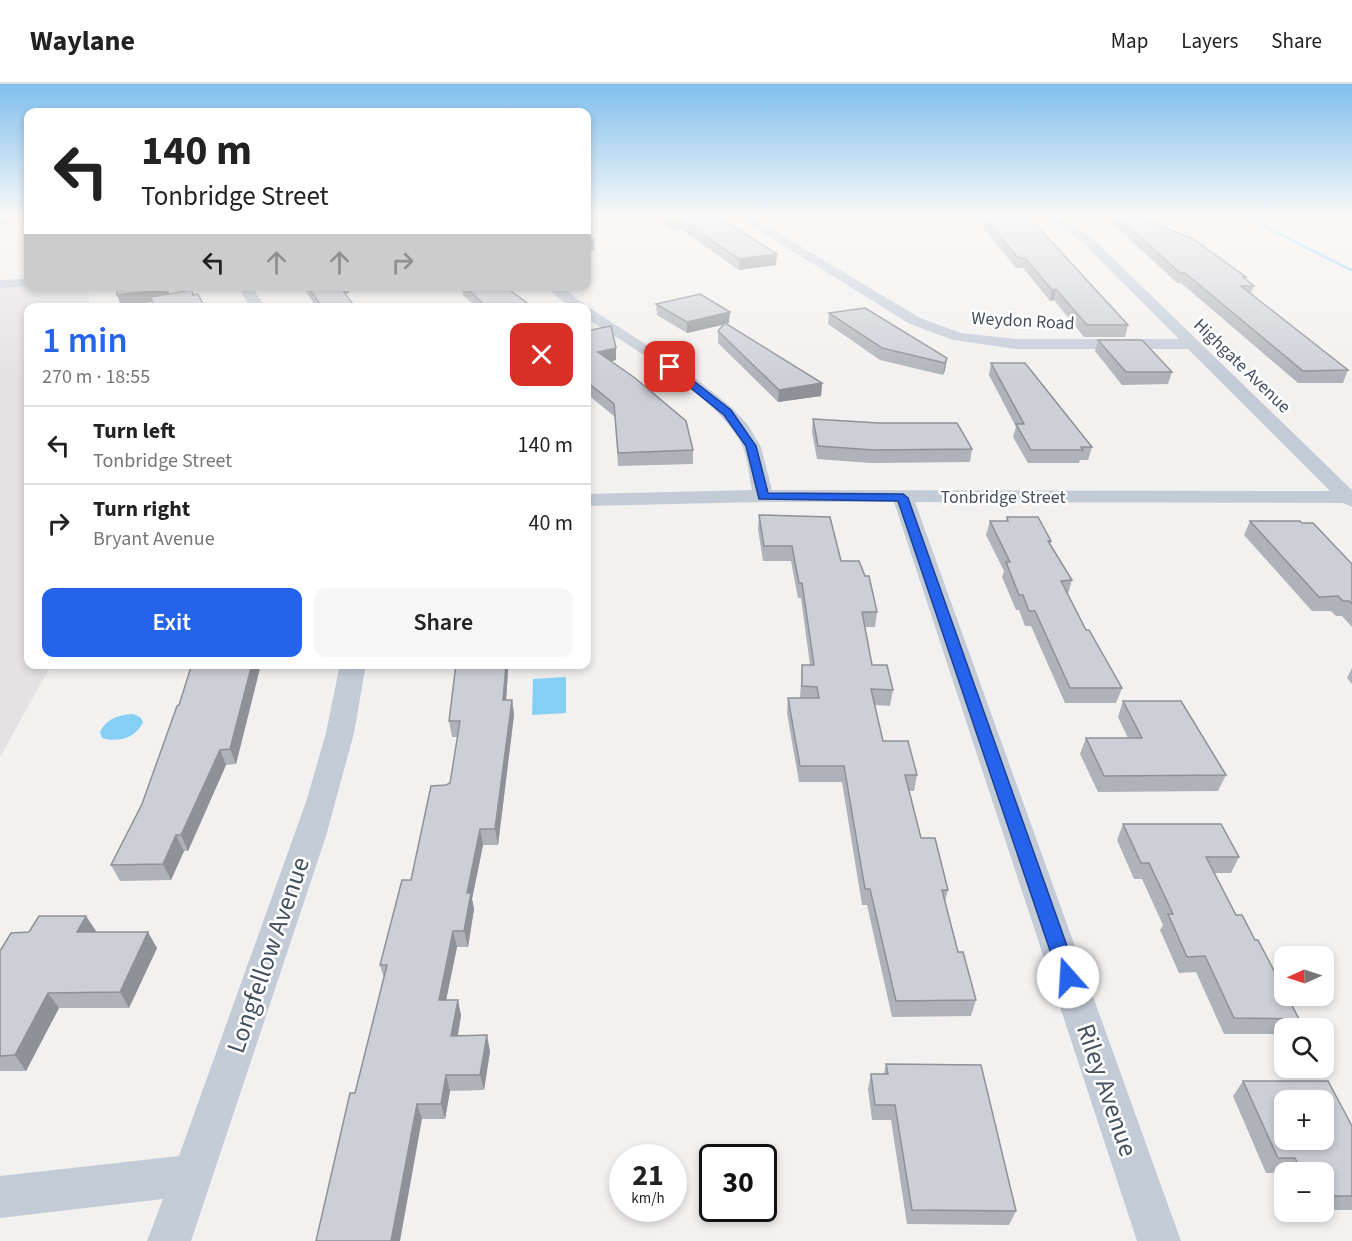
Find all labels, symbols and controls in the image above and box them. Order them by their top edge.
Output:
text: Waylane [30,21,135,61]
text: Map [1111,26,1148,56]
text: Layers [1181,26,1238,56]
text: Share [1271,26,1322,56]
text: 140 m [141,121,252,181]
icon: left [42,132,120,210]
text: Tonbridge Street [141,177,329,216]
icon: left [197,246,230,279]
icon: ahead [260,246,293,279]
icon: ahead [323,246,356,279]
icon: right [386,246,419,279]
street label: Weydon Road [971,306,1075,336]
street label: Highgate Avenue [1188,313,1296,419]
text: 1 min [42,315,128,366]
button: close [510,323,573,386]
pin [644,341,695,392]
icon: arrive [653,350,686,383]
text: 270 m · 18:55 [42,363,150,391]
text: Turn left [93,415,175,447]
icon: left [42,429,75,462]
text: 140 m [518,429,573,461]
text: Tonbridge Street [93,447,232,475]
street label: Tonbridge Street [940,485,1066,510]
text: Turn right [93,493,190,525]
icon: right [42,507,75,540]
text: 40 m [528,507,573,539]
text: Bryant Avenue [93,525,215,553]
button: Exit [42,588,302,657]
button: Share [314,588,573,657]
street label: Longfellow Avenue [217,852,319,1058]
position arrow [1036,945,1100,1009]
north arrow [1274,946,1334,1006]
map controls [1274,946,1334,1222]
button: search [1274,1018,1334,1078]
street label: Riley Avenue [1067,1019,1147,1161]
button: + [1274,1090,1334,1150]
speed limit sign: 30 [699,1144,777,1222]
text: 21 [632,1154,664,1197]
button: − [1274,1162,1334,1222]
text: km/h [631,1188,665,1209]

